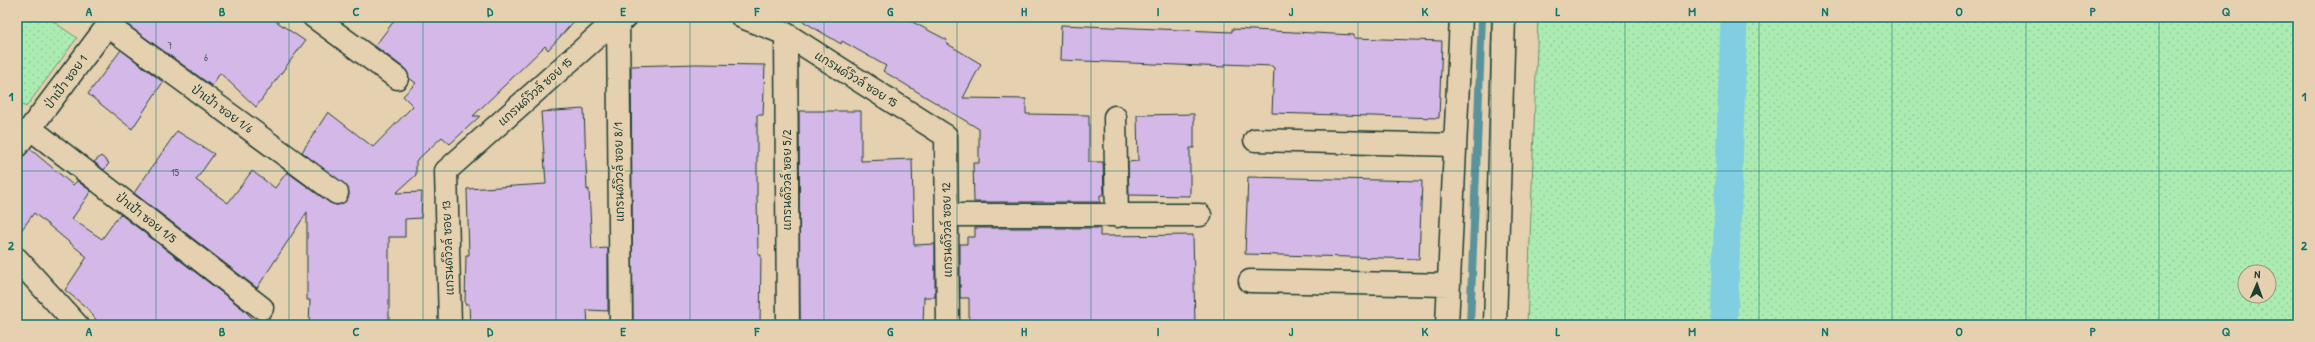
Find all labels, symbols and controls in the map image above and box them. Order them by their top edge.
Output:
text: A [86,2,93,20]
text: B [219,2,226,20]
text: C [352,2,360,20]
text: D [487,2,494,20]
text: E [620,2,626,20]
text: F [754,2,761,20]
text: G [887,2,894,20]
text: H [1021,2,1027,20]
text: I [1156,2,1160,20]
text: J [1289,2,1294,20]
text: K [1422,2,1429,20]
text: L [1556,2,1561,20]
text: M [1688,2,1696,20]
text: N [1822,2,1829,20]
text: O [1955,2,1963,20]
text: P [2090,2,2096,20]
text: Q [2222,2,2231,20]
house number: 7 [168,39,173,52]
street label: แกรนด์วิวล์ ซอย 15 [812,46,901,111]
street label: ป่าเป้า ซอย 1 [40,51,91,112]
house number: 6 [204,51,208,64]
street label: แกรนด์วิวล์ ซอย 15 [494,54,575,130]
street label: ป่าเป้า ซอย 1/6 [188,80,257,137]
text: 1 [9,87,14,105]
text: 1 [2302,87,2307,105]
street label: แกรนด์วิวล์ ซอย 8/1 [609,122,628,222]
street label: แกรนด์วิวล์ ซอย 5/2 [778,129,795,230]
house number: 15 [171,166,180,179]
street label: แกรนด์วิวล์ ซอย 12 [937,182,956,278]
street label: ป่าเป้า ซอย 1/5 [112,188,180,247]
street label: แกรนด์วิวล์ ซอย 13 [437,200,458,296]
text: 2 [8,236,15,254]
text: 2 [2301,236,2308,254]
north arrow [2237,264,2277,304]
text: N [2254,267,2261,281]
text: A [86,322,93,340]
text: B [219,322,226,340]
text: C [352,322,360,340]
text: D [487,322,494,340]
text: E [620,322,626,340]
text: F [754,322,761,340]
text: G [887,322,894,340]
text: H [1021,322,1027,340]
text: I [1156,322,1160,340]
text: J [1289,322,1294,340]
text: K [1422,322,1429,340]
text: L [1556,322,1561,340]
text: M [1688,322,1696,340]
text: N [1822,322,1829,340]
text: O [1955,322,1963,340]
text: P [2090,322,2096,340]
text: Q [2222,322,2231,340]

